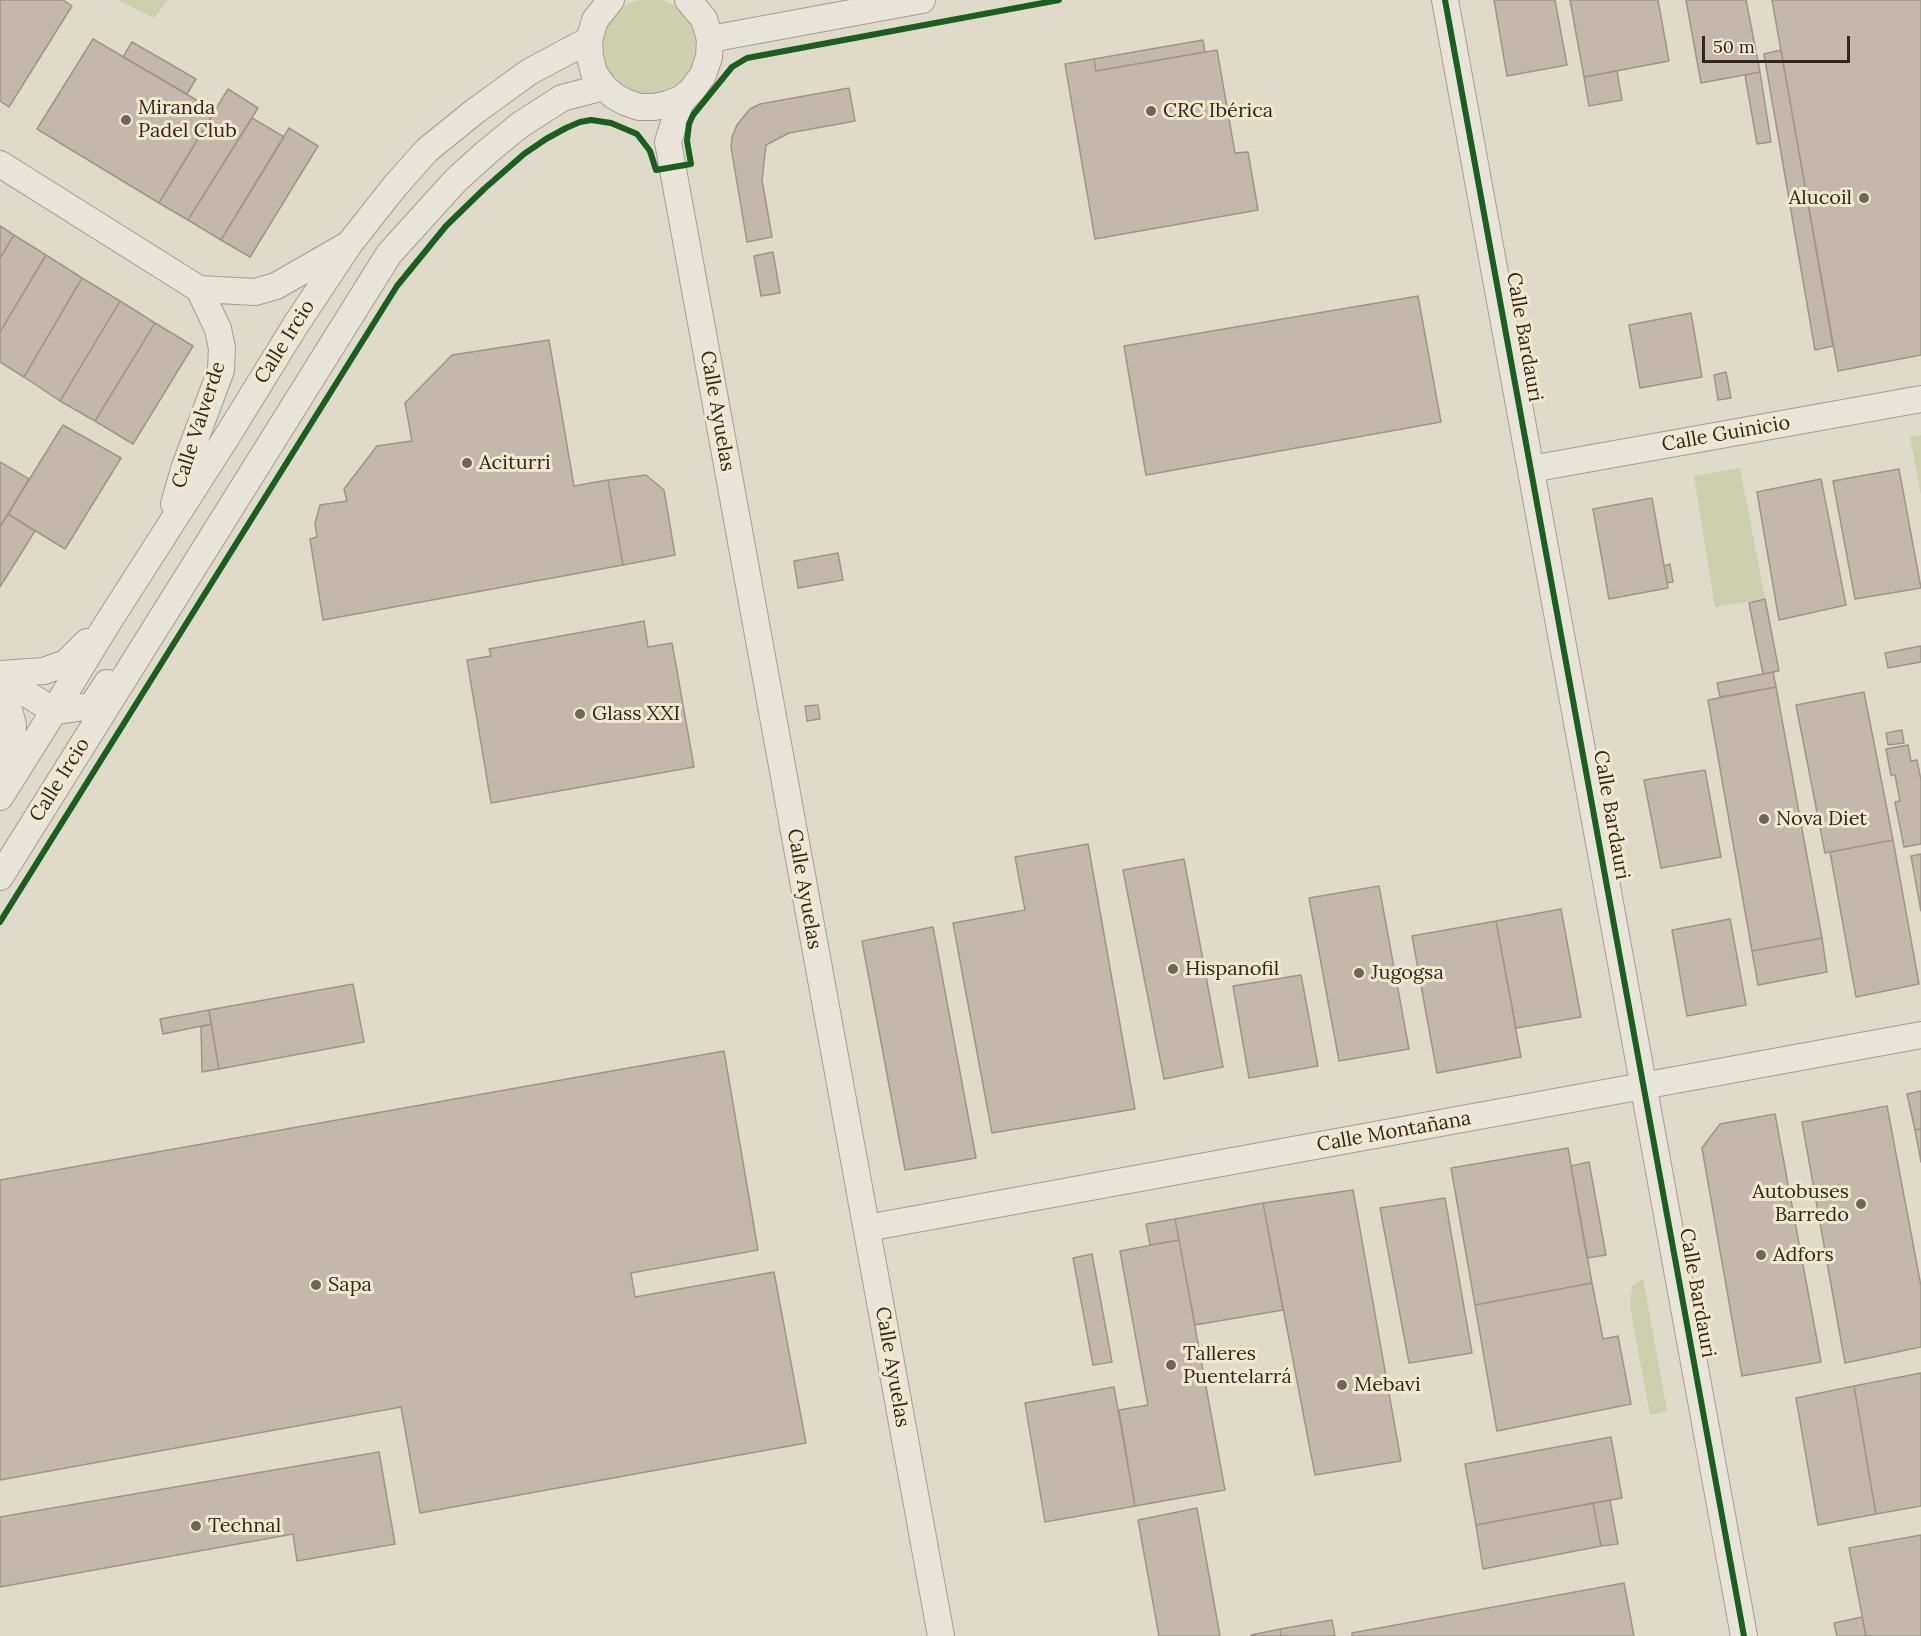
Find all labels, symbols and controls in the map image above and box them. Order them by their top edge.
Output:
scale bar [1705,24,1854,62]
text: 50 m [1713,35,1755,58]
place label: Miranda Padel Club [138,96,237,143]
place label: CRC Ibérica [1163,99,1273,123]
marker: CRC Ibérica [1144,104,1158,118]
marker: Miranda Padel Club [119,113,133,127]
place label: Alucoil [1789,186,1852,210]
marker: Alucoil [1857,191,1871,205]
street label: Calle Bardauri [1501,270,1547,404]
street label: Calle Ircio [250,296,320,388]
street label: Calle Ayuelas [695,349,739,473]
street label: Calle Valverde [167,359,231,491]
street label: Calle Guinicio [1660,411,1792,457]
place label: Aciturri [479,451,551,475]
marker: Aciturri [460,456,474,470]
place label: Glass XXI [592,702,680,726]
marker: Glass XXI [573,707,587,721]
street label: Calle Ircio [25,734,95,826]
street label: Calle Bardauri [1588,748,1634,882]
place label: Nova Diet [1776,807,1867,831]
marker: Nova Diet [1757,812,1771,826]
street label: Calle Ayuelas [782,827,826,951]
place label: Hispanofil [1185,957,1279,981]
place label: Jugogsa [1371,961,1444,985]
marker: Hispanofil [1166,962,1180,976]
marker: Jugogsa [1352,966,1366,980]
street label: Calle Montañana [1315,1107,1473,1157]
place label: Autobuses Barredo [1752,1180,1849,1227]
marker: Autobuses Barredo [1854,1197,1868,1211]
street label: Calle Bardauri [1674,1226,1720,1360]
place label: Adfors [1773,1243,1834,1267]
marker: Adfors [1754,1248,1768,1262]
place label: Sapa [328,1273,372,1297]
marker: Sapa [309,1278,323,1292]
street label: Calle Ayuelas [870,1305,914,1429]
place label: Talleres Puentelarrá [1183,1342,1292,1389]
marker: Talleres Puentelarrá [1164,1358,1178,1372]
place label: Mebavi [1354,1373,1420,1397]
marker: Mebavi [1335,1378,1349,1392]
place label: Technal [208,1514,281,1538]
marker: Technal [189,1519,203,1533]

